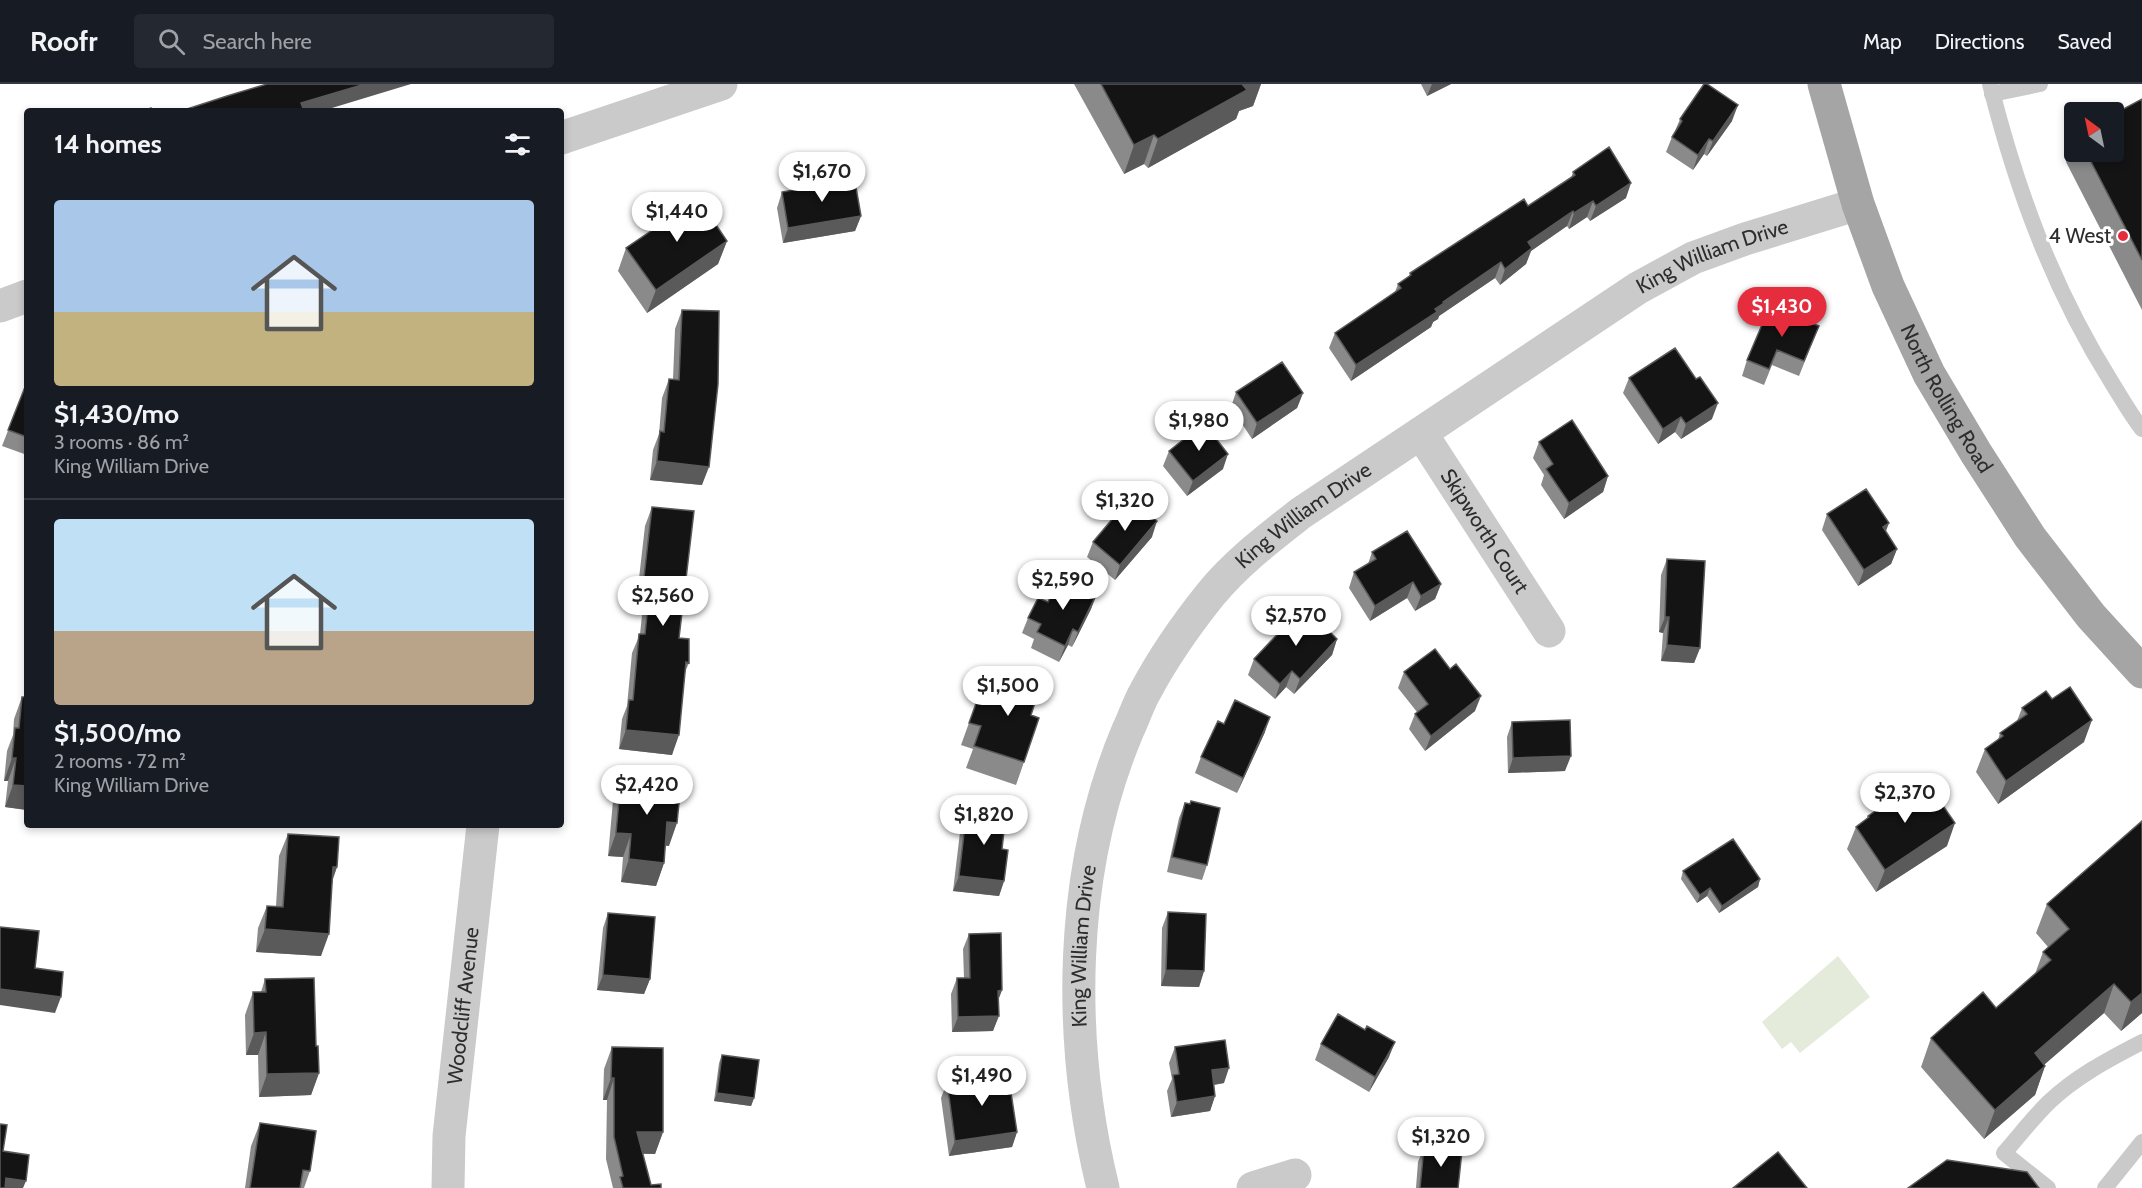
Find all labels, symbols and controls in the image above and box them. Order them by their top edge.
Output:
search box [134,14,554,68]
text: Roofr [30,24,98,58]
icon: search [155,25,188,58]
text: Search here [203,28,312,55]
text: Map [1863,29,1902,54]
text: Directions [1935,29,2024,54]
text: Saved [2057,29,2112,54]
north arrow [2064,102,2124,162]
map controls [2064,102,2124,162]
text: 14 homes [54,128,162,160]
icon: filters [501,128,534,161]
pin: $1,670 [773,152,871,203]
text: $1,670 [793,159,852,183]
pin: $1,440 [628,192,726,243]
text: $1,440 [646,199,708,223]
street label: King William Drive [1632,213,1791,299]
place label: 4 West [2049,223,2111,248]
marker: 4 West [2116,229,2130,243]
icon: home [240,239,348,347]
pin: $1,430 [1733,287,1831,338]
text: $1,430 [1752,294,1812,318]
street label: North Rolling Road [1896,320,1998,477]
text: $1,430/mo [54,398,179,430]
pin: $1,980 [1150,401,1248,452]
text: $1,980 [1169,408,1229,432]
text: 3 rooms · 86 m² [54,430,189,454]
text: King William Drive [54,454,209,478]
street label: King William Drive [1230,457,1376,573]
street label: Skipworth Court [1436,464,1534,598]
pin: $1,320 [1076,481,1174,532]
text: $1,320 [1095,488,1155,512]
icon: home [240,558,348,666]
pin: $2,590 [1014,560,1112,611]
text: $2,590 [1032,567,1094,591]
pin: $2,560 [614,576,712,627]
text: $2,560 [632,583,694,607]
pin: $2,570 [1247,596,1345,647]
text: $2,570 [1265,603,1327,627]
pin: $1,500 [959,666,1057,717]
text: $1,500 [977,673,1039,697]
text: $1,500/mo [54,717,181,749]
text: 2 rooms · 72 m² [54,749,186,773]
pin: $2,420 [598,765,696,816]
text: $2,420 [615,772,679,796]
text: King William Drive [54,773,209,797]
pin: $2,370 [1856,773,1954,824]
text: $2,370 [1874,780,1936,804]
pin: $1,820 [935,795,1033,846]
text: $1,820 [954,802,1014,826]
street label: King William Drive [1066,863,1101,1028]
street label: Woodcliff Avenue [442,926,484,1086]
pin: $1,490 [933,1056,1031,1107]
text: $1,490 [951,1063,1013,1087]
pin: $1,320 [1392,1117,1490,1168]
text: $1,320 [1411,1124,1471,1148]

